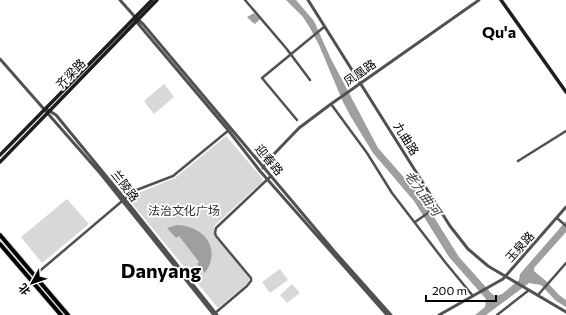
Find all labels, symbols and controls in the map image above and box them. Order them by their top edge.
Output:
district label: Qu'a [482,22,516,41]
street label: 齐梁路 [53,55,88,91]
street label: 凤凰路 [341,56,378,88]
street label: 九曲路 [391,119,422,157]
street label: 迎春路 [253,141,287,178]
street label: 兰陵路 [109,167,142,204]
water label: 老九曲河 [401,167,447,221]
park label: 法治文化广场 [148,203,220,217]
street label: 玉泉路 [502,228,537,264]
district label: Danyang [121,258,201,282]
north arrow [12,263,52,303]
scale bar [426,277,496,303]
text: 北 [15,281,32,298]
text: 200 m [432,283,467,297]

